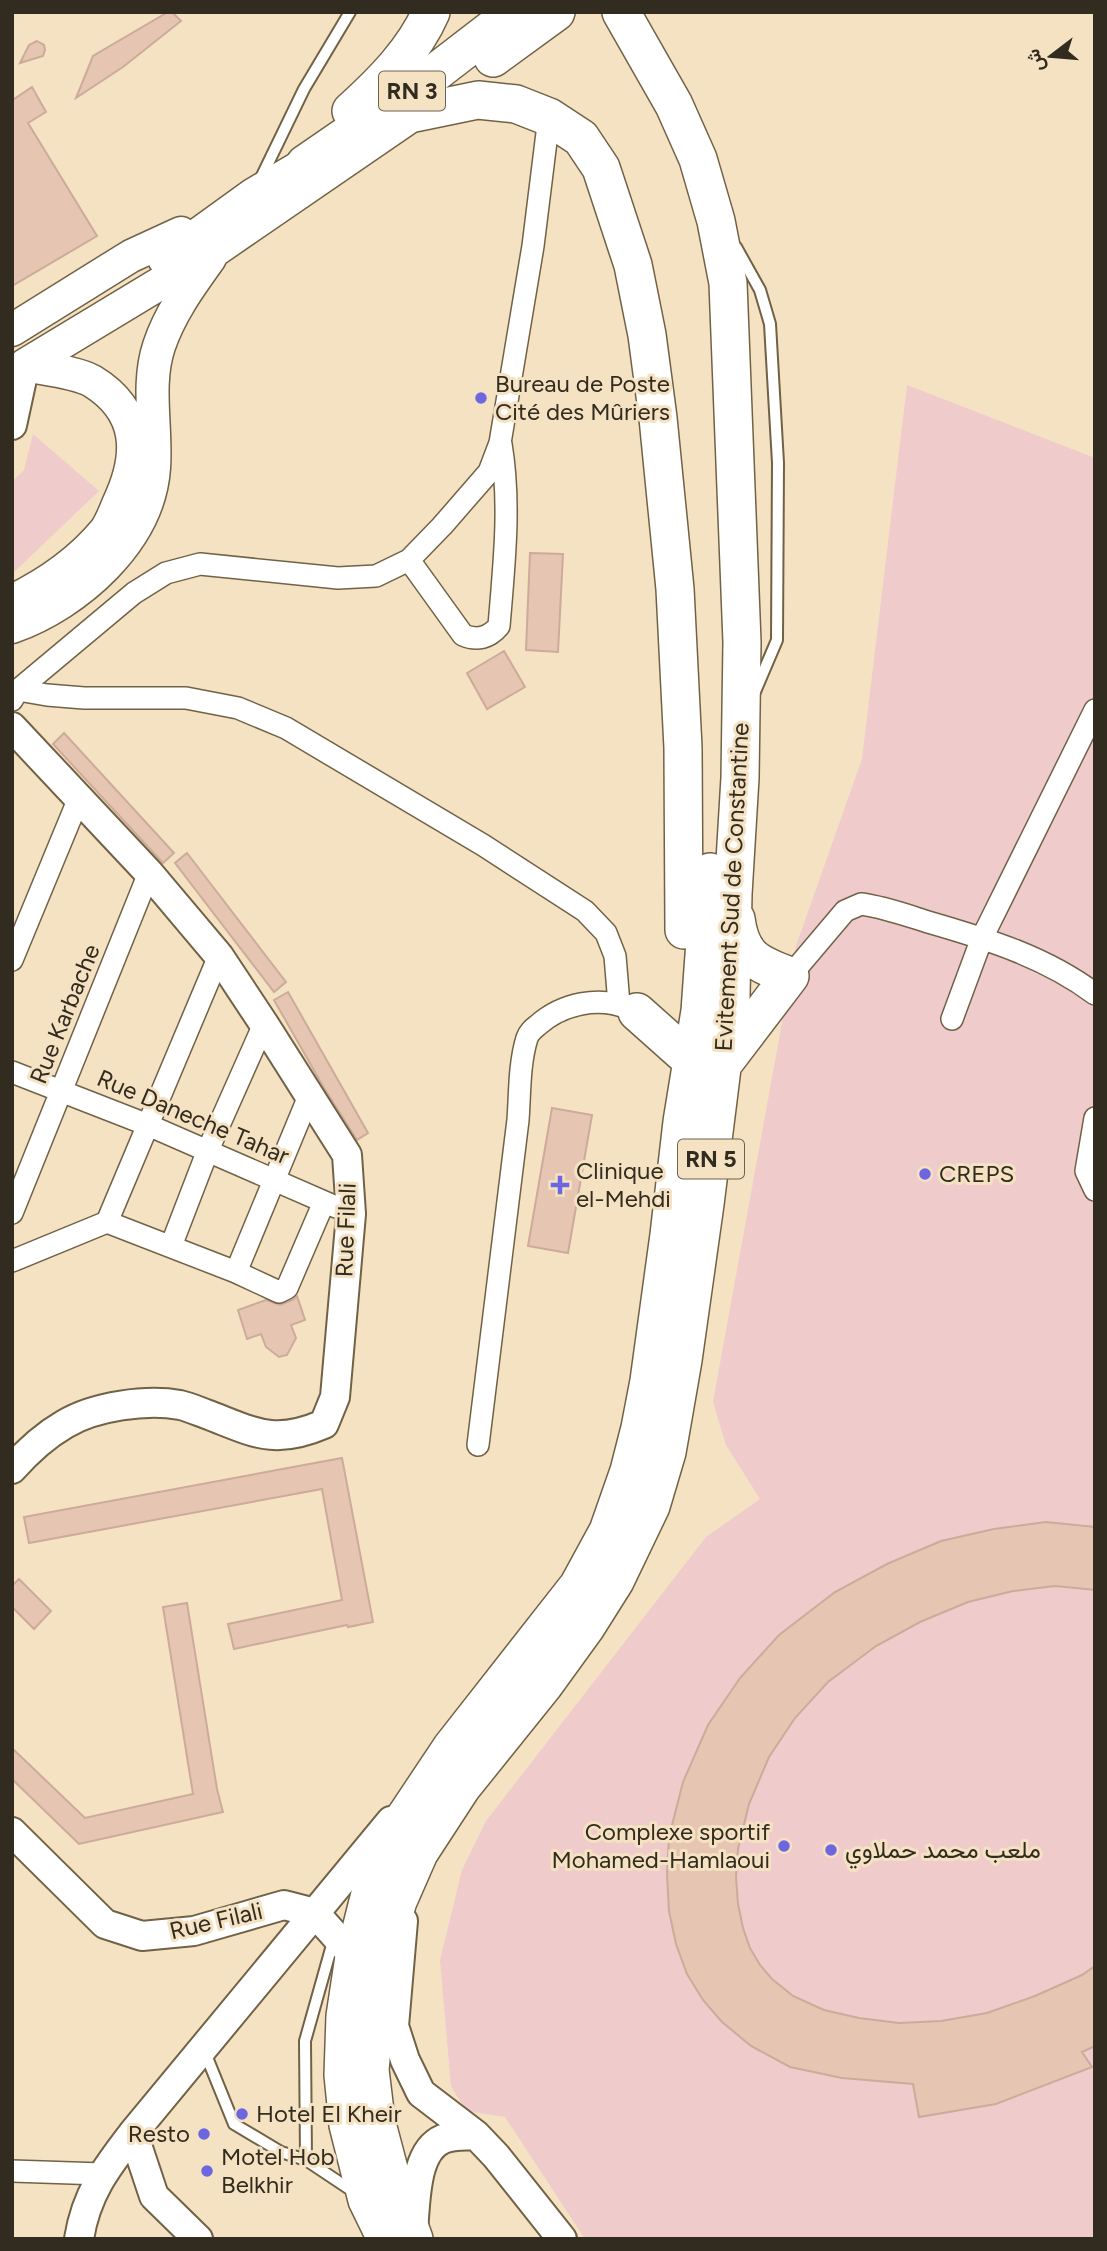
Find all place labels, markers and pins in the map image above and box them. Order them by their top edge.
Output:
place label: Bureau de Poste Cité des Mûriers [495,369,670,426]
marker: Bureau de Poste Cité des Mûriers [473,390,489,406]
place label: Clinique el-Mehdi [576,1156,671,1213]
place label: CREPS [939,1159,1014,1188]
marker: CREPS [917,1166,933,1182]
marker: Clinique el-Mehdi [550,1175,570,1195]
place label: Complexe sportif Mohamed-Hamlaoui [551,1817,770,1874]
place label: ملعب محمد حملاوي [845,1835,1041,1869]
marker: Complexe sportif Mohamed-Hamlaoui [776,1838,792,1854]
marker: ملعب محمد حملاوي [823,1842,839,1858]
place label: Hotel El Kheir [256,2099,402,2128]
marker: Hotel El Kheir [234,2106,250,2122]
place label: Resto [128,2119,190,2148]
marker: Resto [196,2126,212,2142]
place label: Motel Hob Belkhir [221,2142,335,2199]
marker: Motel Hob Belkhir [199,2163,215,2179]

